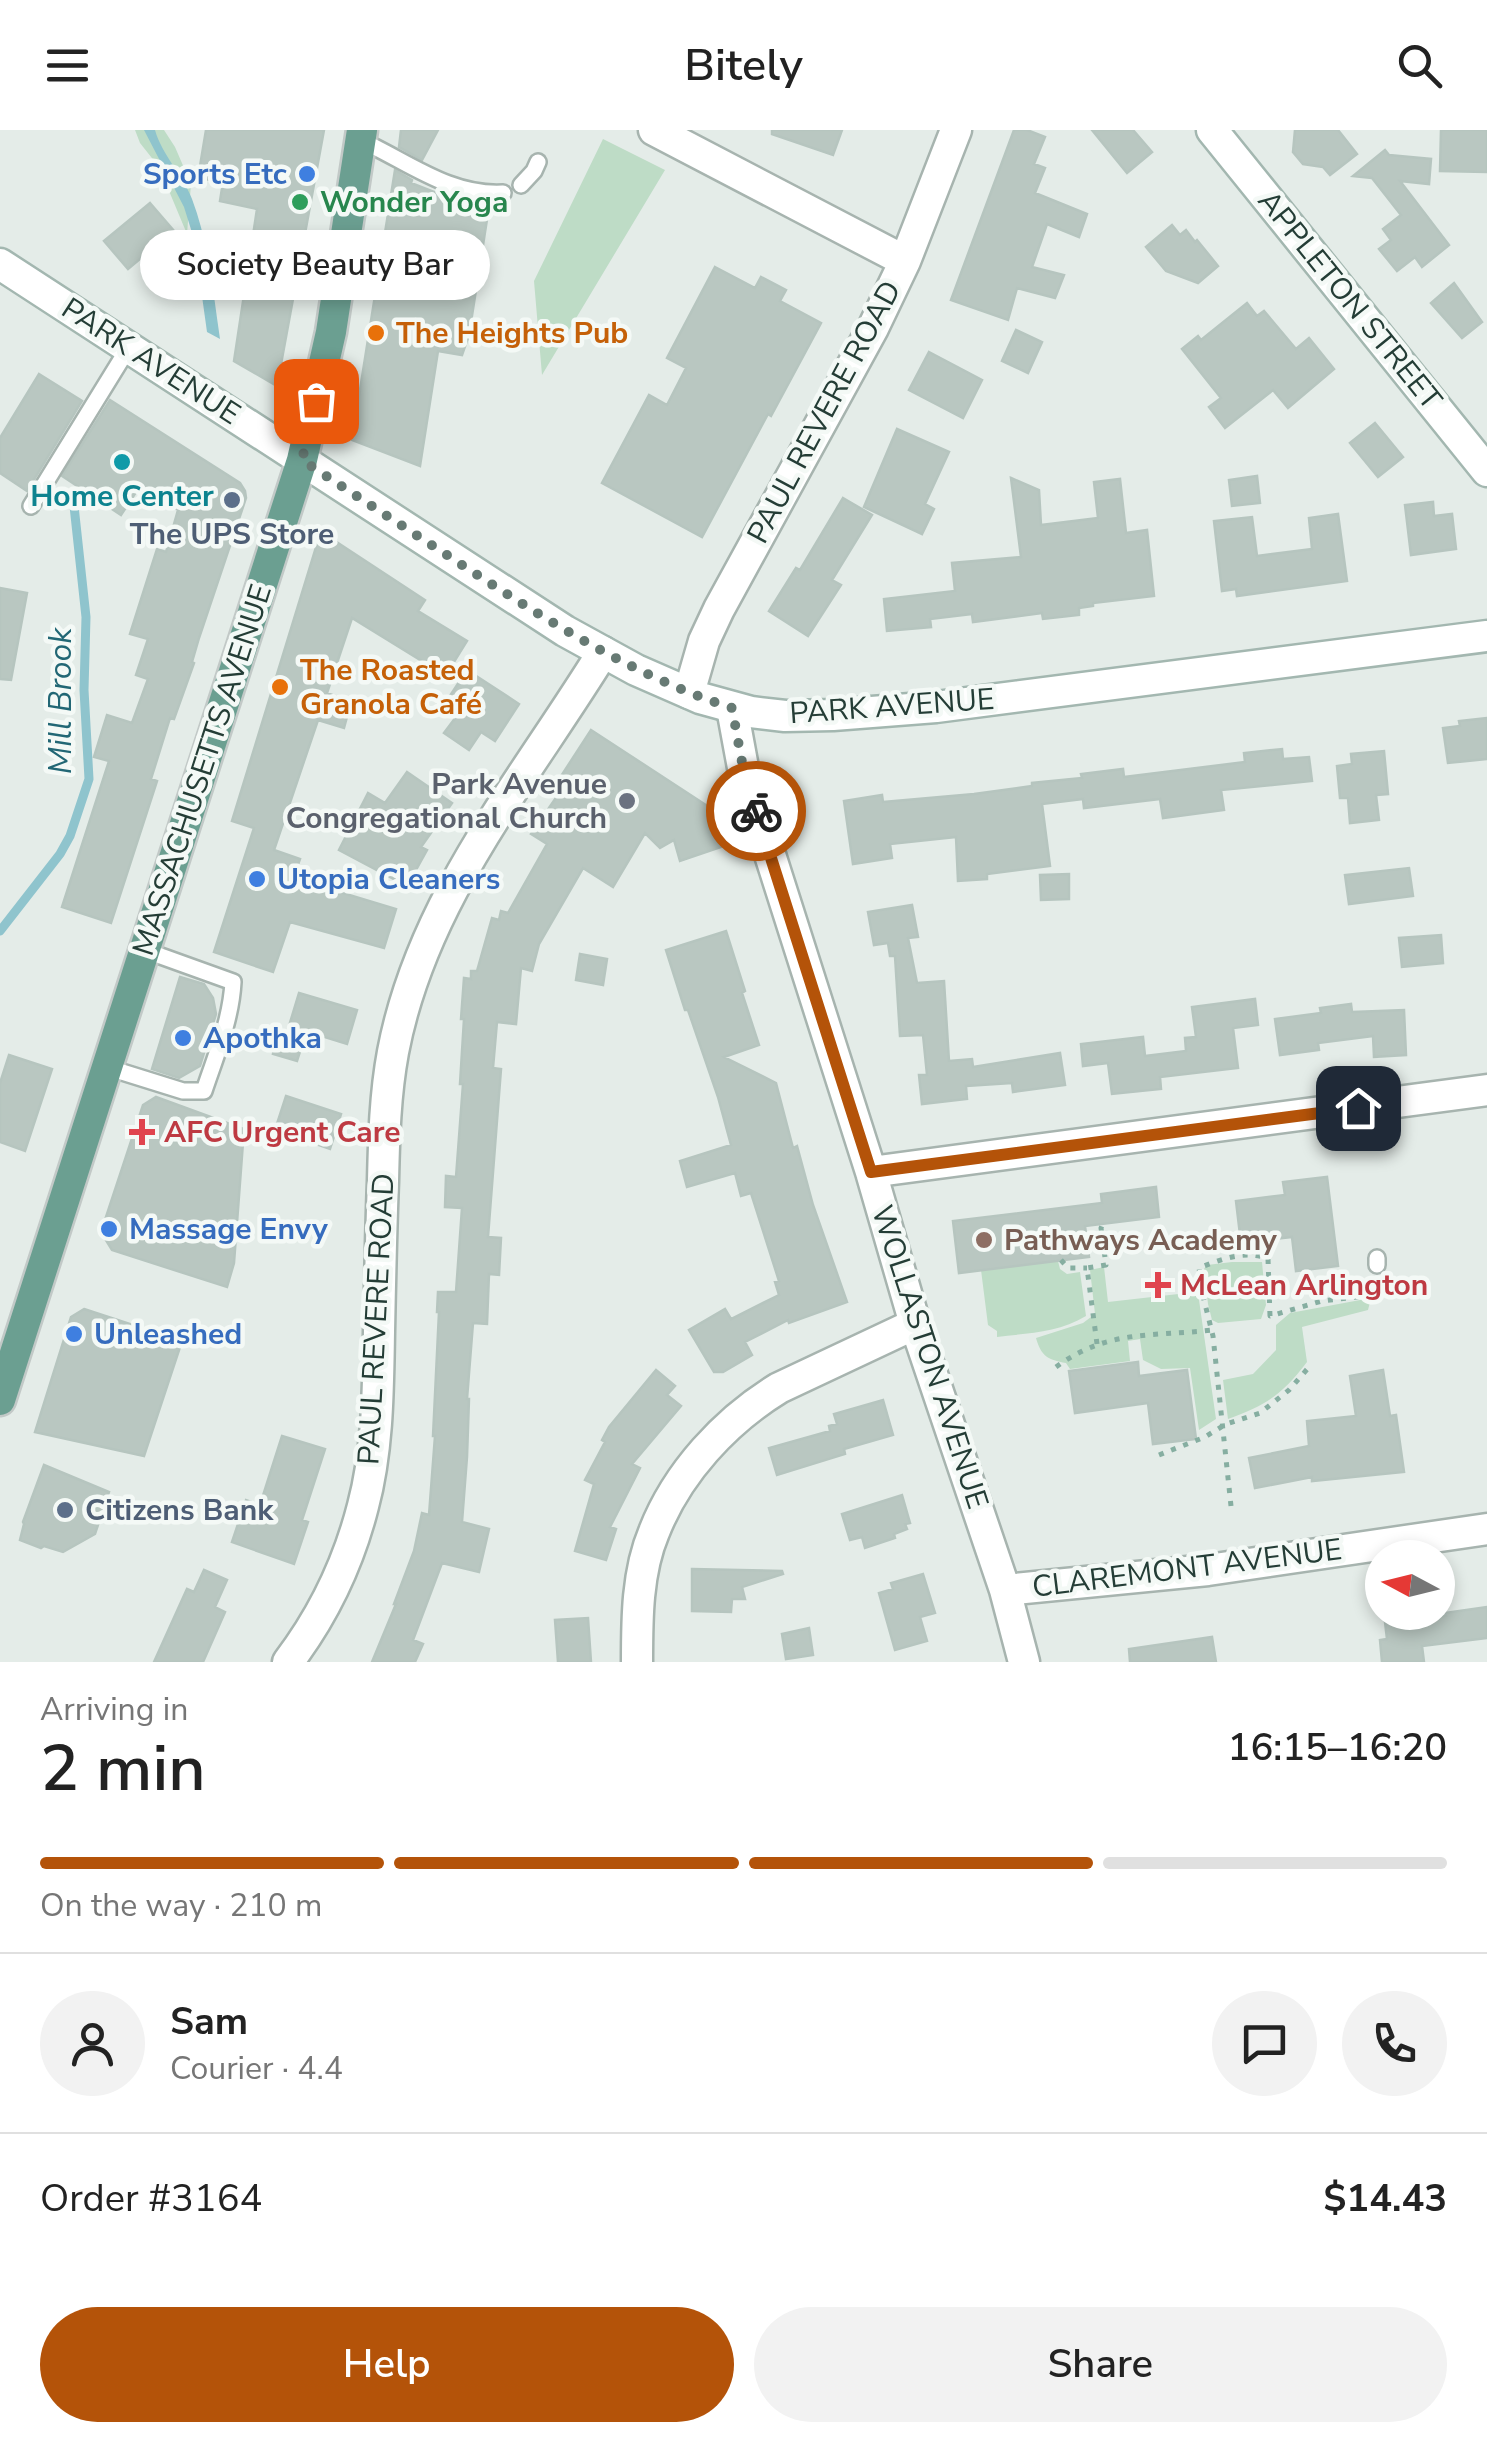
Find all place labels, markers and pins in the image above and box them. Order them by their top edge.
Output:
place label: Sports Etc [143,154,287,195]
marker: Sports Etc [296,163,318,185]
place label: Wonder Yoga [320,182,508,223]
marker: Wonder Yoga [289,191,311,213]
callout: Society Beauty Bar [141,231,491,301]
place label: The Heights Pub [396,313,628,354]
marker: The Heights Pub [365,322,387,344]
pin [274,359,359,444]
marker: Home Center [111,451,133,473]
place label: Home Center [30,476,214,517]
marker: The UPS Store [221,489,243,511]
place label: The UPS Store [130,514,334,555]
place label: The Roasted Granola Café [300,650,482,725]
marker: The Roasted Granola Café [269,676,291,698]
place label: Park Avenue Congregational Church [286,764,607,839]
marker: Park Avenue Congregational Church [616,790,638,812]
place label: Utopia Cleaners [277,859,500,900]
marker: Utopia Cleaners [246,868,268,890]
place label: Apothka [203,1018,322,1059]
marker: Apothka [172,1027,194,1049]
pin [1316,1066,1401,1151]
place label: AFC Urgent Care [164,1112,401,1153]
marker: AFC Urgent Care [129,1119,155,1145]
place label: Massage Envy [129,1209,328,1250]
marker: Massage Envy [98,1218,120,1240]
place label: Pathways Academy [1004,1220,1277,1261]
marker: Pathways Academy [973,1229,995,1251]
place label: McLean Arlington [1180,1265,1428,1306]
marker: McLean Arlington [1145,1272,1171,1298]
place label: Unleashed [94,1314,242,1355]
marker: Unleashed [63,1323,85,1345]
place label: Citizens Bank [85,1490,274,1531]
marker: Citizens Bank [54,1499,76,1521]

